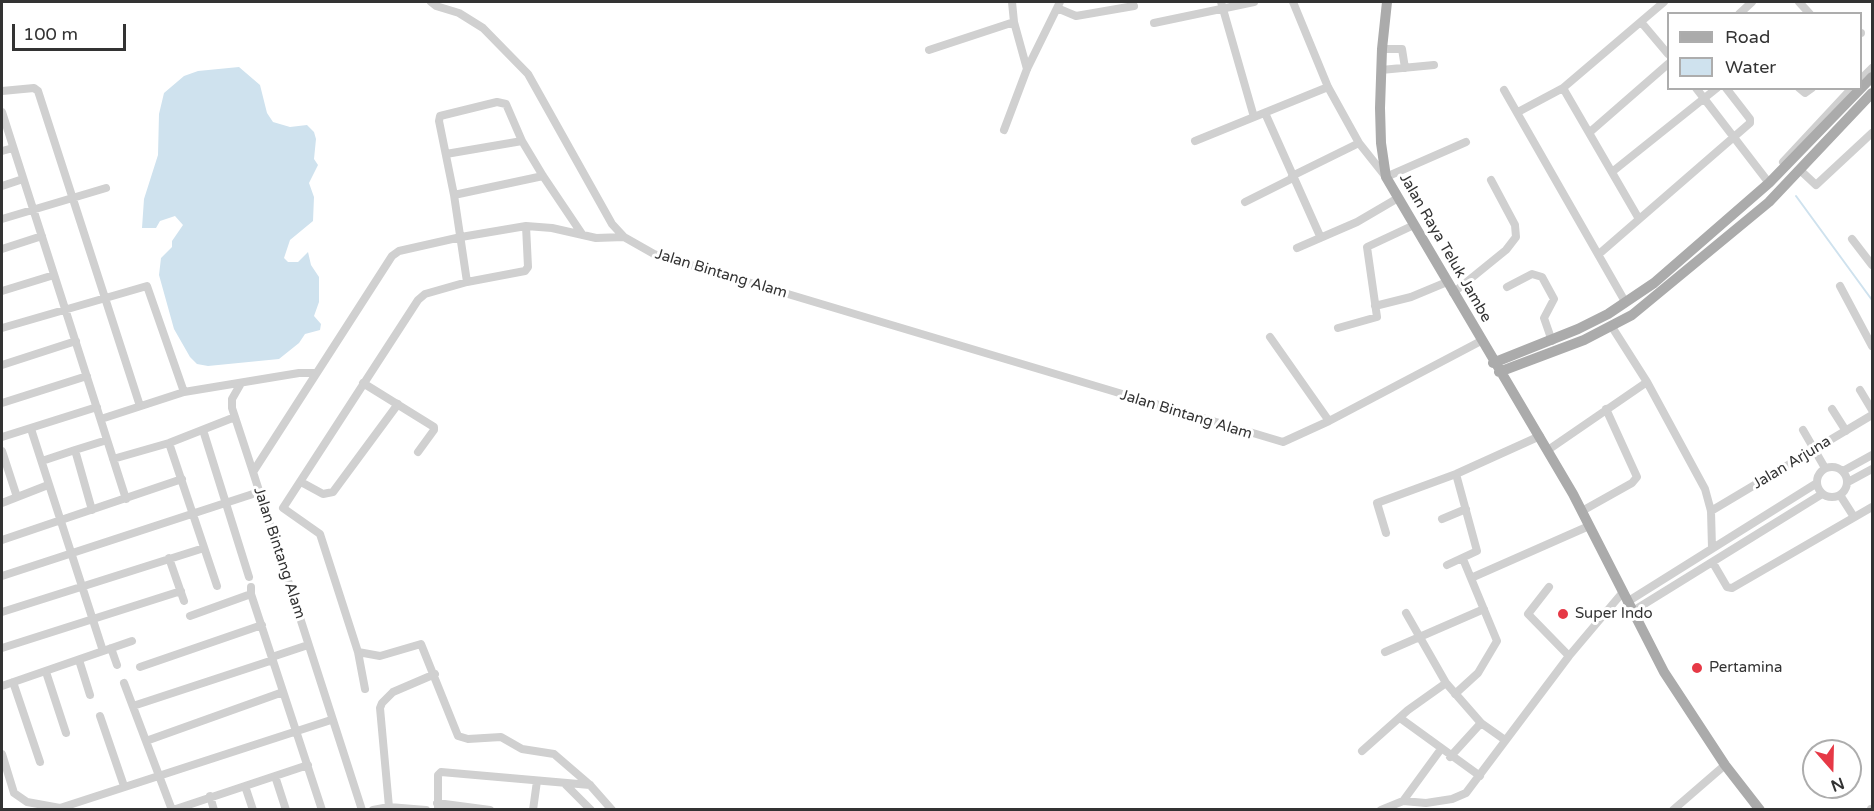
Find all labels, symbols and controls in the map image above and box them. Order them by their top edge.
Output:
scale bar [15,12,129,50]
legend [1667,12,1862,90]
text: 100 m [23,23,78,45]
text: Road [1725,26,1770,48]
text: Water [1725,56,1776,78]
street label: Jalan Raya Teluk Jambe [1395,170,1495,326]
street label: Jalan Bintang Alam [653,245,789,303]
street label: Jalan Bintang Alam [1118,386,1254,444]
street label: Jalan Arjuna [1750,433,1834,493]
street label: Jalan Bintang Alam [249,485,309,621]
place label: Super Indo [1575,605,1653,623]
marker: Super Indo [1556,607,1570,621]
place label: Pertamina [1709,659,1782,677]
marker: Pertamina [1690,661,1704,675]
north arrow [1802,739,1862,799]
text: N [1828,772,1847,796]

